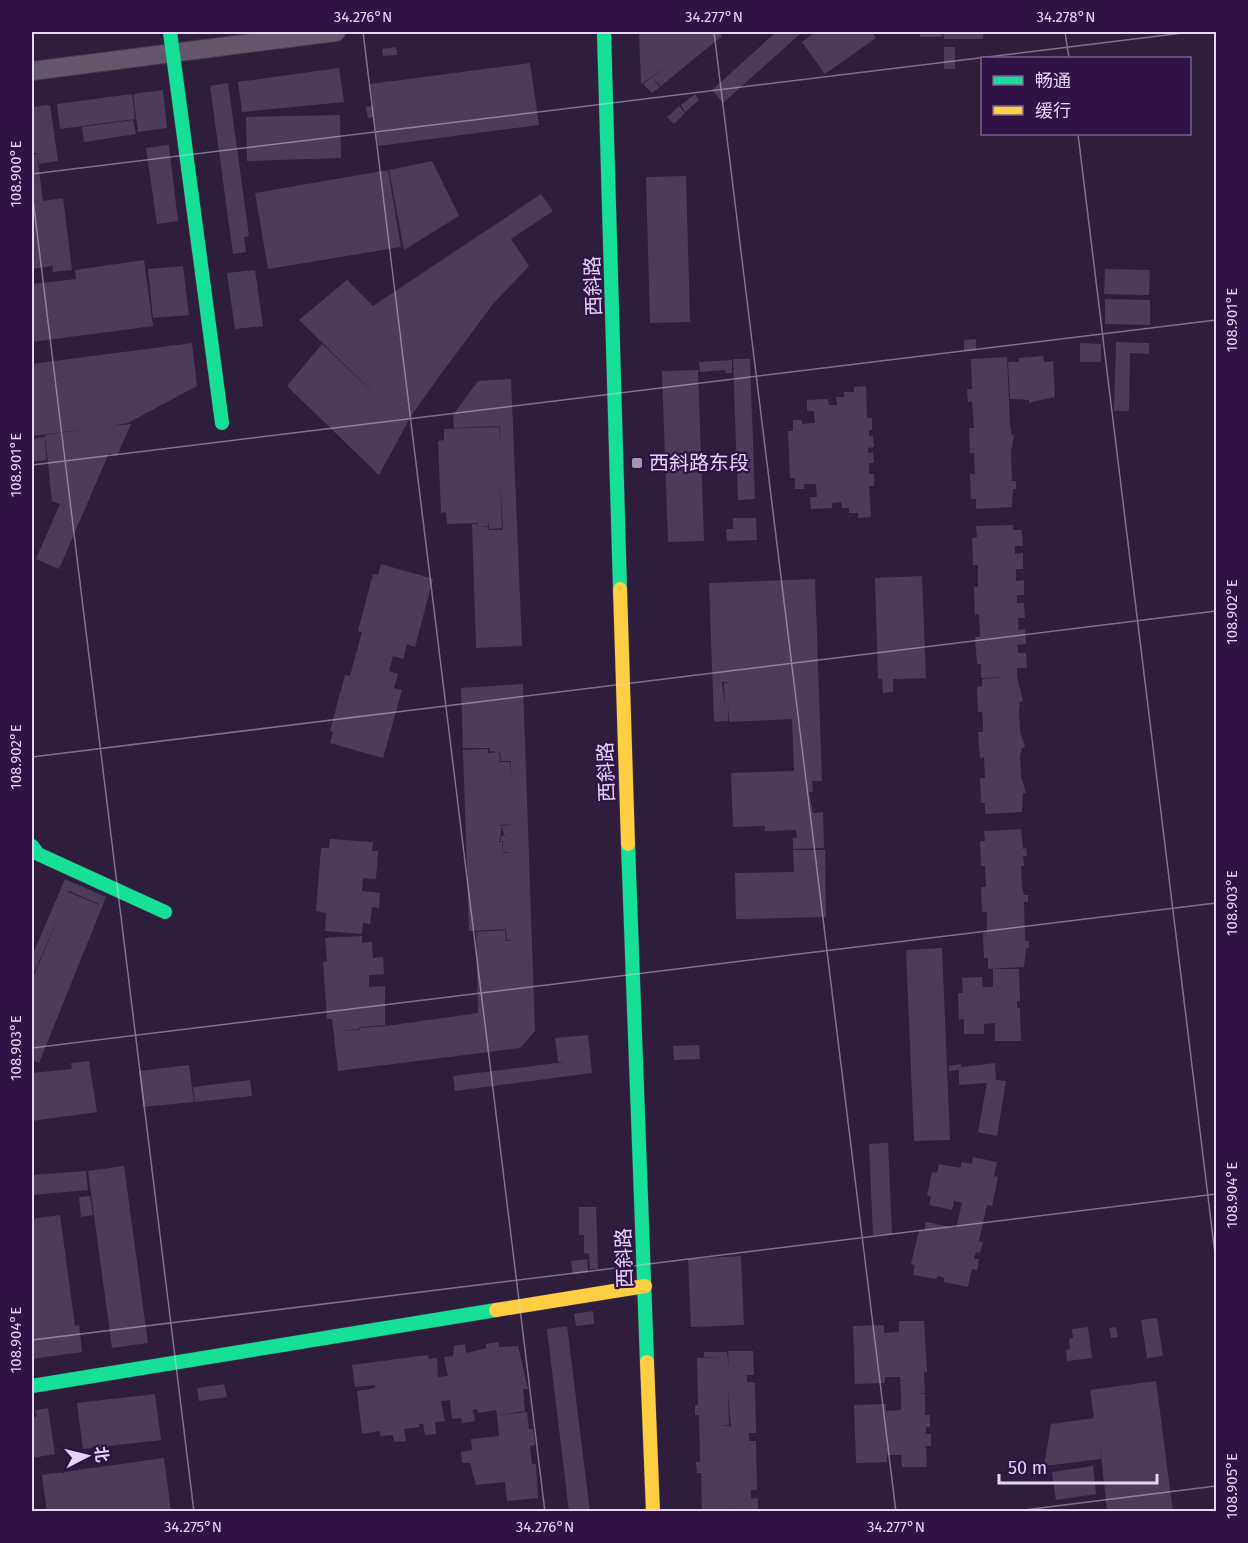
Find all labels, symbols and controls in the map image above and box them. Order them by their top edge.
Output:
text: 34.276°N [334,8,392,26]
text: 34.277°N [685,8,743,26]
text: 34.278°N [1037,8,1095,26]
legend [981,57,1191,135]
text: 畅通 [1035,70,1071,92]
text: 缓行 [1035,100,1071,122]
text: 108.900°E [7,141,25,207]
street label: 西斜路 [580,256,606,316]
text: 108.901°E [1223,288,1241,352]
text: 108.901°E [7,433,25,497]
place label: 西斜路东段 [649,451,749,475]
marker: 西斜路东段 [630,456,644,470]
text: 108.902°E [1223,579,1241,645]
text: 108.902°E [7,724,25,790]
street label: 西斜路 [593,742,619,802]
text: 108.903°E [1223,870,1241,936]
text: 108.903°E [7,1015,25,1081]
text: 108.904°E [1223,1162,1241,1228]
street label: 西斜路 [611,1228,637,1288]
text: 108.904°E [7,1307,25,1373]
north arrow [57,1426,117,1486]
text: 北 [91,1445,112,1463]
scale bar [999,1447,1156,1485]
text: 108.905°E [1223,1453,1241,1519]
text: 50 m [1008,1457,1047,1479]
text: 34.275°N [164,1518,222,1536]
text: 34.276°N [516,1518,574,1536]
text: 34.277°N [867,1518,925,1536]

